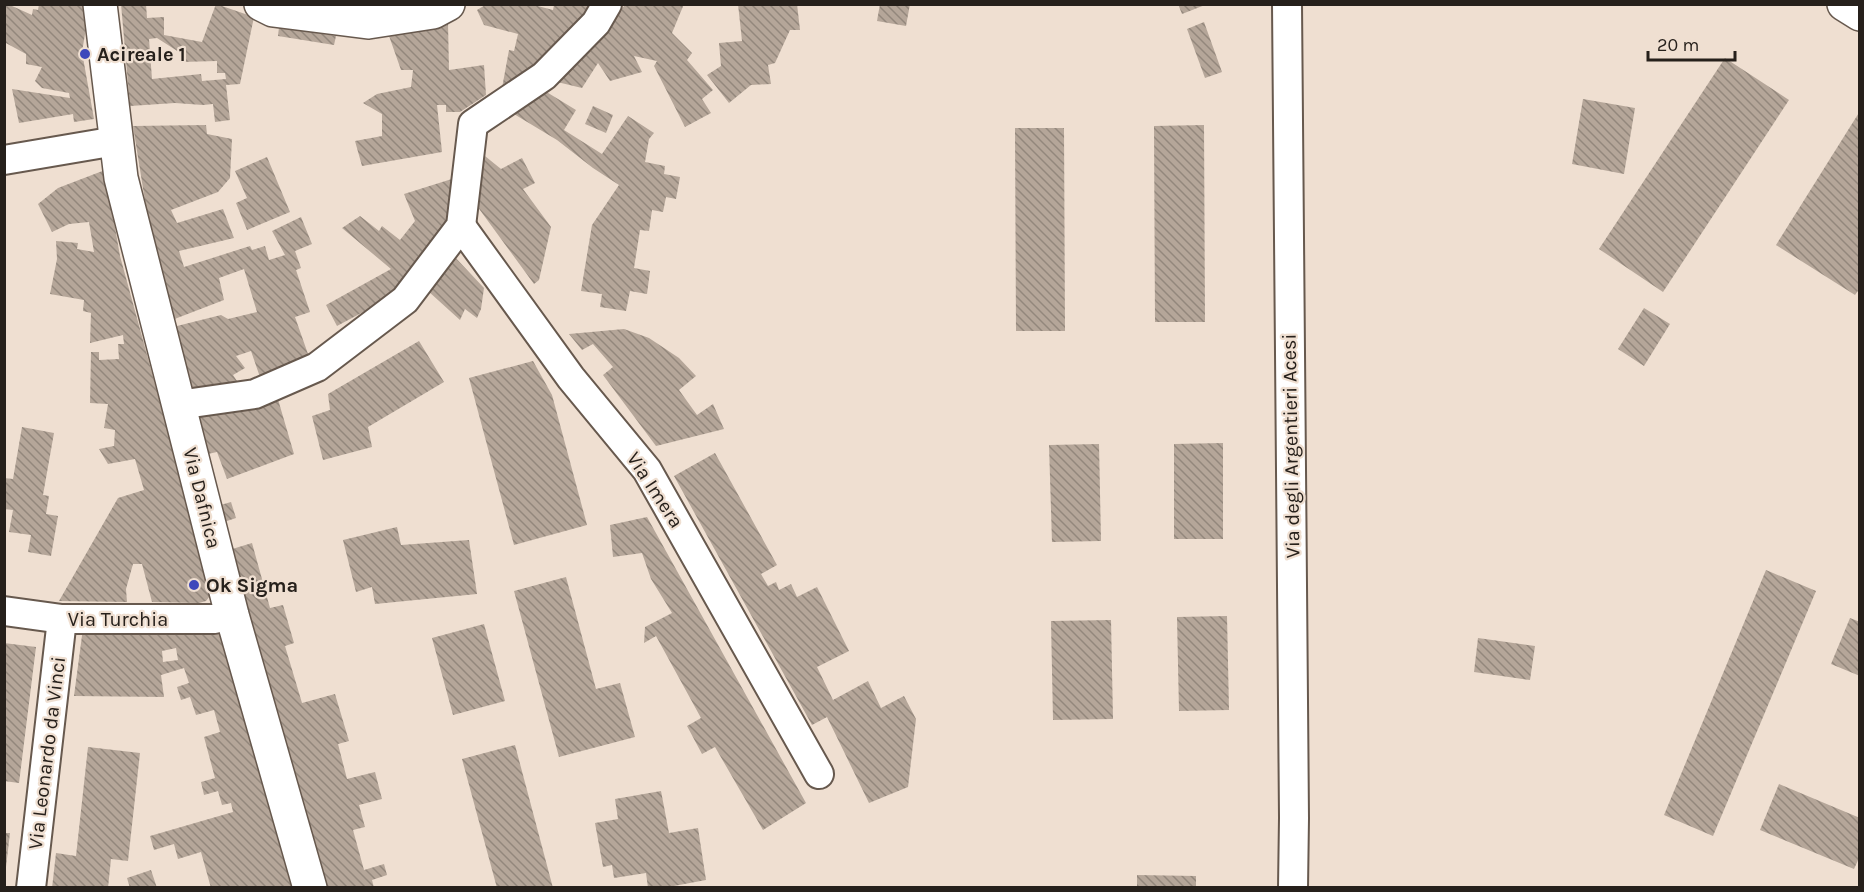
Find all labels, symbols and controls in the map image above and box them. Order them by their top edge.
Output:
scale bar [1648,24,1735,62]
text: 20 m [1657,34,1699,56]
place label: Acireale 1 [97,43,186,66]
marker: Acireale 1 [78,47,92,61]
street label: Via degli Argentieri Acesi [1278,333,1304,559]
street label: Via Dafnica [178,445,226,551]
street label: Via Imera [622,448,688,532]
place label: Ok Sigma [206,574,298,597]
marker: Ok Sigma [187,578,201,592]
street label: Via Turchia [68,608,168,631]
street label: Via Leonardo da Vinci [24,655,70,851]

